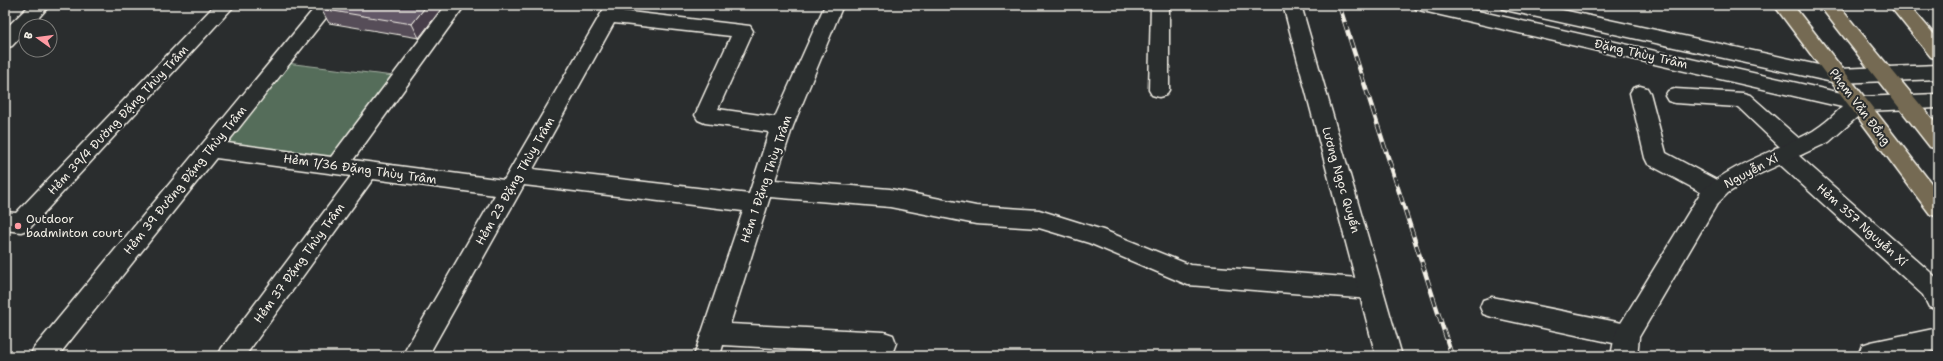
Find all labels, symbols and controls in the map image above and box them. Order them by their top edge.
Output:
north arrow [18,18,58,58]
text: B [21,30,37,41]
street label: Đặng Thùy Trâm [1593,35,1689,73]
street label: Hẻm 39/4 Đường Đặng Thùy Trâm [44,42,192,198]
street label: Phạm Văn Đồng [1826,65,1894,149]
street label: Hẻm 39 Đường Đặng Thùy Trâm [120,102,250,258]
street label: Hẻm 1 Đặng Thùy Trâm [737,113,795,245]
street label: Hẻm 23 Đặng Thùy Trâm [472,114,558,248]
street label: Lương Ngọc Quyến [1318,125,1364,235]
street label: Hẻm 1/36 Đặng Thùy Trâm [282,150,438,188]
street label: Nguyễn Xí [1721,150,1781,192]
street label: Hẻm 357 Nguyễn Xí [1813,180,1911,270]
street label: Hẻm 37 Đặng Thùy Trâm [250,200,348,326]
place label: Outdoor badminton court [26,211,123,241]
marker: Outdoor badminton court [13,221,23,231]

